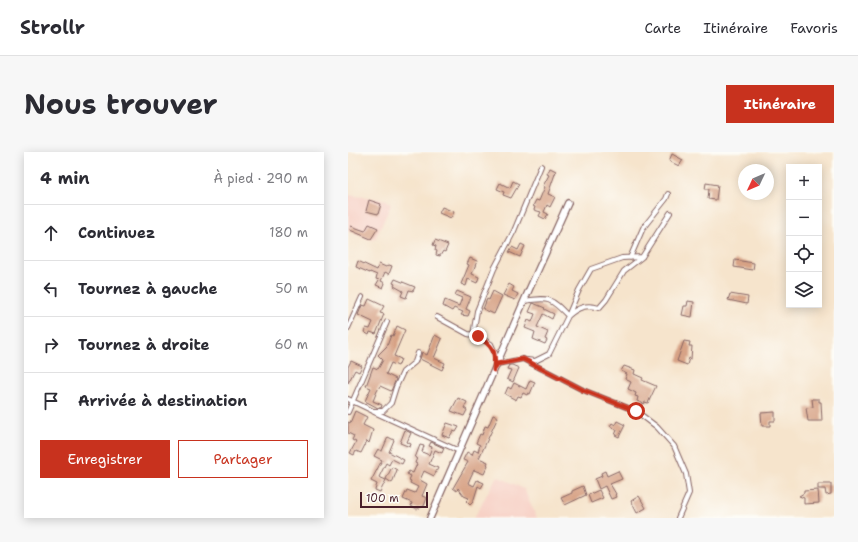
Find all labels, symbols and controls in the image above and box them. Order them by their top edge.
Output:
text: Strollr [20,15,85,40]
text: Carte [644,19,681,37]
text: Itinéraire [703,19,768,37]
text: Favoris [790,19,838,37]
text: Nous trouver [24,85,218,123]
button: Itinéraire [726,85,834,123]
north arrow [738,164,774,200]
map controls [786,164,822,308]
button: + [786,164,822,200]
text: 4 min [40,167,90,189]
text: À pied · 290 m [213,170,308,187]
button: − [786,200,822,236]
icon: ahead [40,222,62,244]
text: Continuez [78,223,155,243]
text: 180 m [269,224,308,241]
button: locate [786,236,822,272]
button: layers [786,272,822,308]
icon: left [40,278,62,300]
text: Tournez à gauche [78,279,218,299]
text: 50 m [275,280,308,297]
route end [469,327,487,345]
icon: right [40,334,62,356]
text: Tournez à droite [78,335,210,355]
text: 60 m [275,336,308,353]
icon: arrive [40,390,62,412]
text: Arrivée à destination [78,391,247,411]
route start [627,402,645,420]
button: Enregistrer [40,440,170,478]
button: Partager [178,440,308,478]
scale bar [360,490,428,509]
text: 100 m [366,491,399,506]

